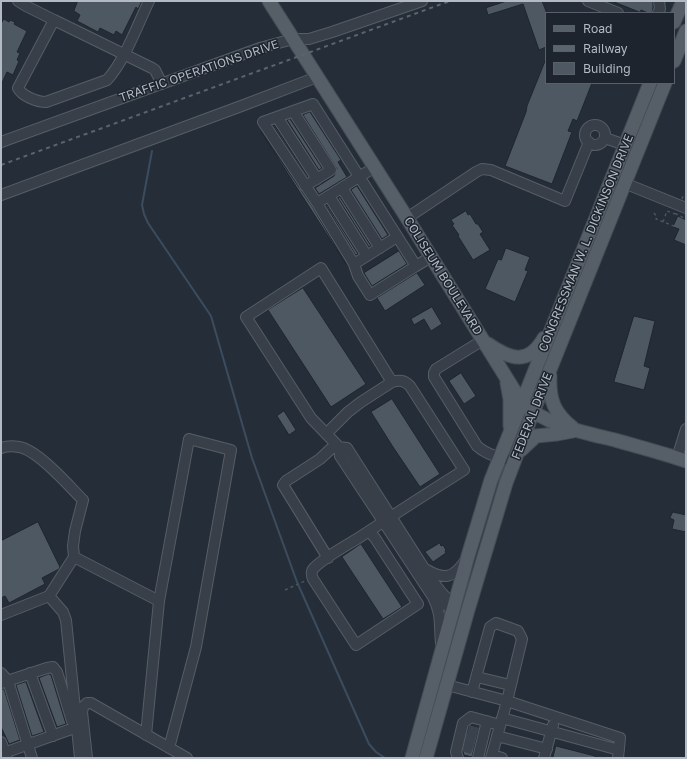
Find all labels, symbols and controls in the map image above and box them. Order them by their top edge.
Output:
legend [545,12,675,84]
text: Road [583,21,612,36]
street label: TRAFFIC OPERATIONS DRIVE [117,37,281,105]
text: Railway [583,41,628,56]
text: Building [583,61,631,76]
street label: CONGRESSMAN W. L. DICKINSON DRIVE [536,132,636,354]
street label: COLISEUM BOULEVARD [401,214,485,338]
street label: FEDERAL DRIVE [509,371,555,461]

